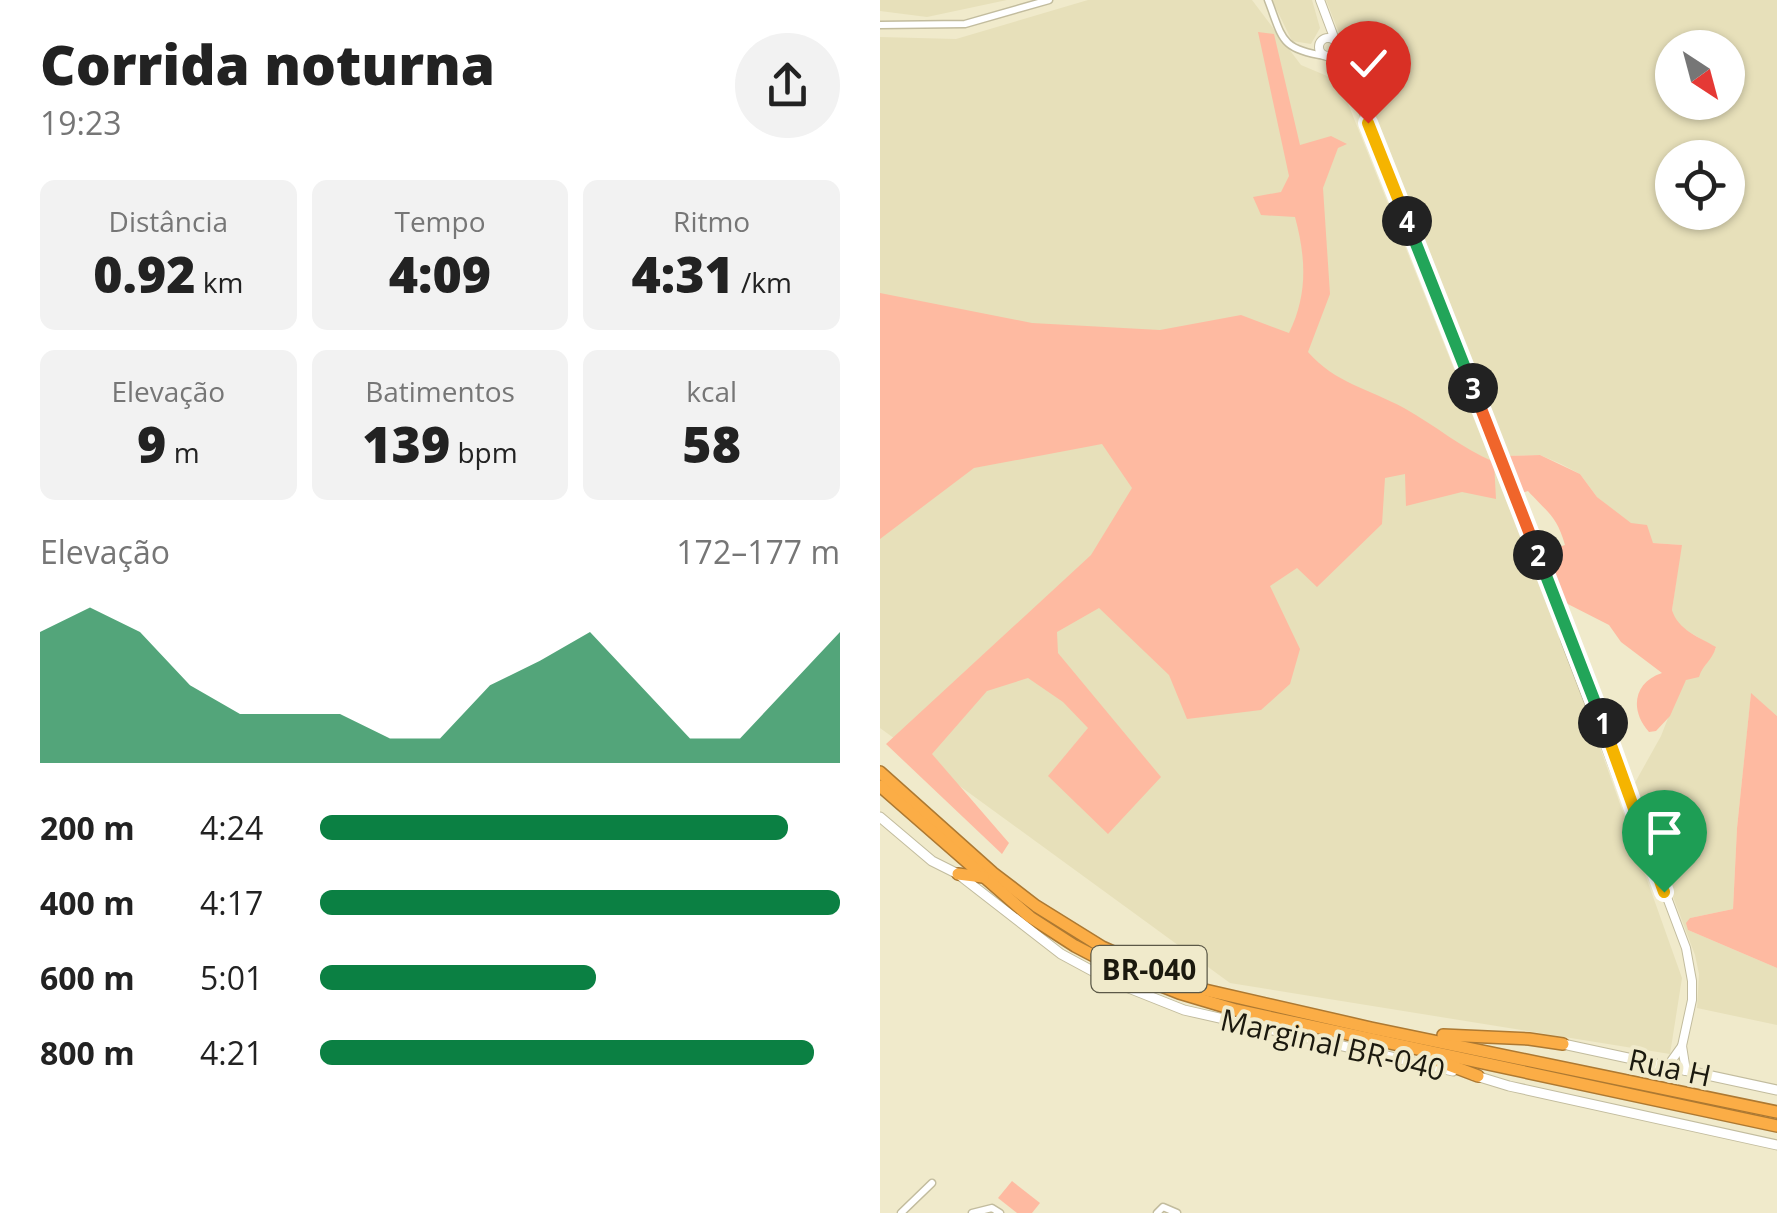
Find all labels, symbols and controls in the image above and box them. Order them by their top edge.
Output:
pin [1326,21,1411,124]
text: Corrida noturna [40,26,495,101]
north arrow [1655,30,1745,120]
map controls [1655,30,1745,230]
button: share [735,33,840,138]
icon: check [1341,36,1396,91]
text: 19:23 [40,101,122,144]
button: locate [1655,140,1745,230]
pin: 4 [1382,196,1432,246]
text: Distância [109,202,228,240]
text: Tempo [394,202,486,240]
text: Ritmo [673,202,750,240]
text: 4 [1399,202,1415,240]
text: 0.92 [93,240,196,308]
text: 4:09 [389,240,491,308]
text: 4:31 [631,240,734,308]
text: km [196,263,243,301]
text: /km [734,263,792,301]
pin: 3 [1448,363,1498,413]
text: 3 [1465,369,1481,407]
text: Elevação [111,372,225,410]
text: Batimentos [365,372,515,410]
text: kcal [686,372,737,410]
text: 9 [137,410,166,478]
text: 139 [362,410,450,478]
text: 58 [682,410,741,478]
text: m [166,433,200,471]
text: bpm [450,433,518,471]
text: Elevação [40,530,170,573]
text: 172–177 m [676,530,840,573]
pin: 2 [1513,530,1563,580]
text: 2 [1530,536,1546,574]
pin: 1 [1578,698,1628,748]
text: 1 [1595,704,1611,742]
pin [1622,790,1707,893]
icon: arrive [1637,805,1692,860]
text: 200 m [40,806,135,849]
text: 4:24 [200,806,263,849]
text: 400 m [40,881,135,924]
text: 4:17 [200,881,263,924]
road number: BR-040 [1092,946,1206,992]
text: 600 m [40,956,135,999]
text: 5:01 [200,956,263,999]
street label: Marginal BR-040 [1217,998,1449,1090]
text: 800 m [40,1031,135,1074]
text: 4:21 [200,1031,263,1074]
street label: Rua H [1625,1038,1715,1096]

